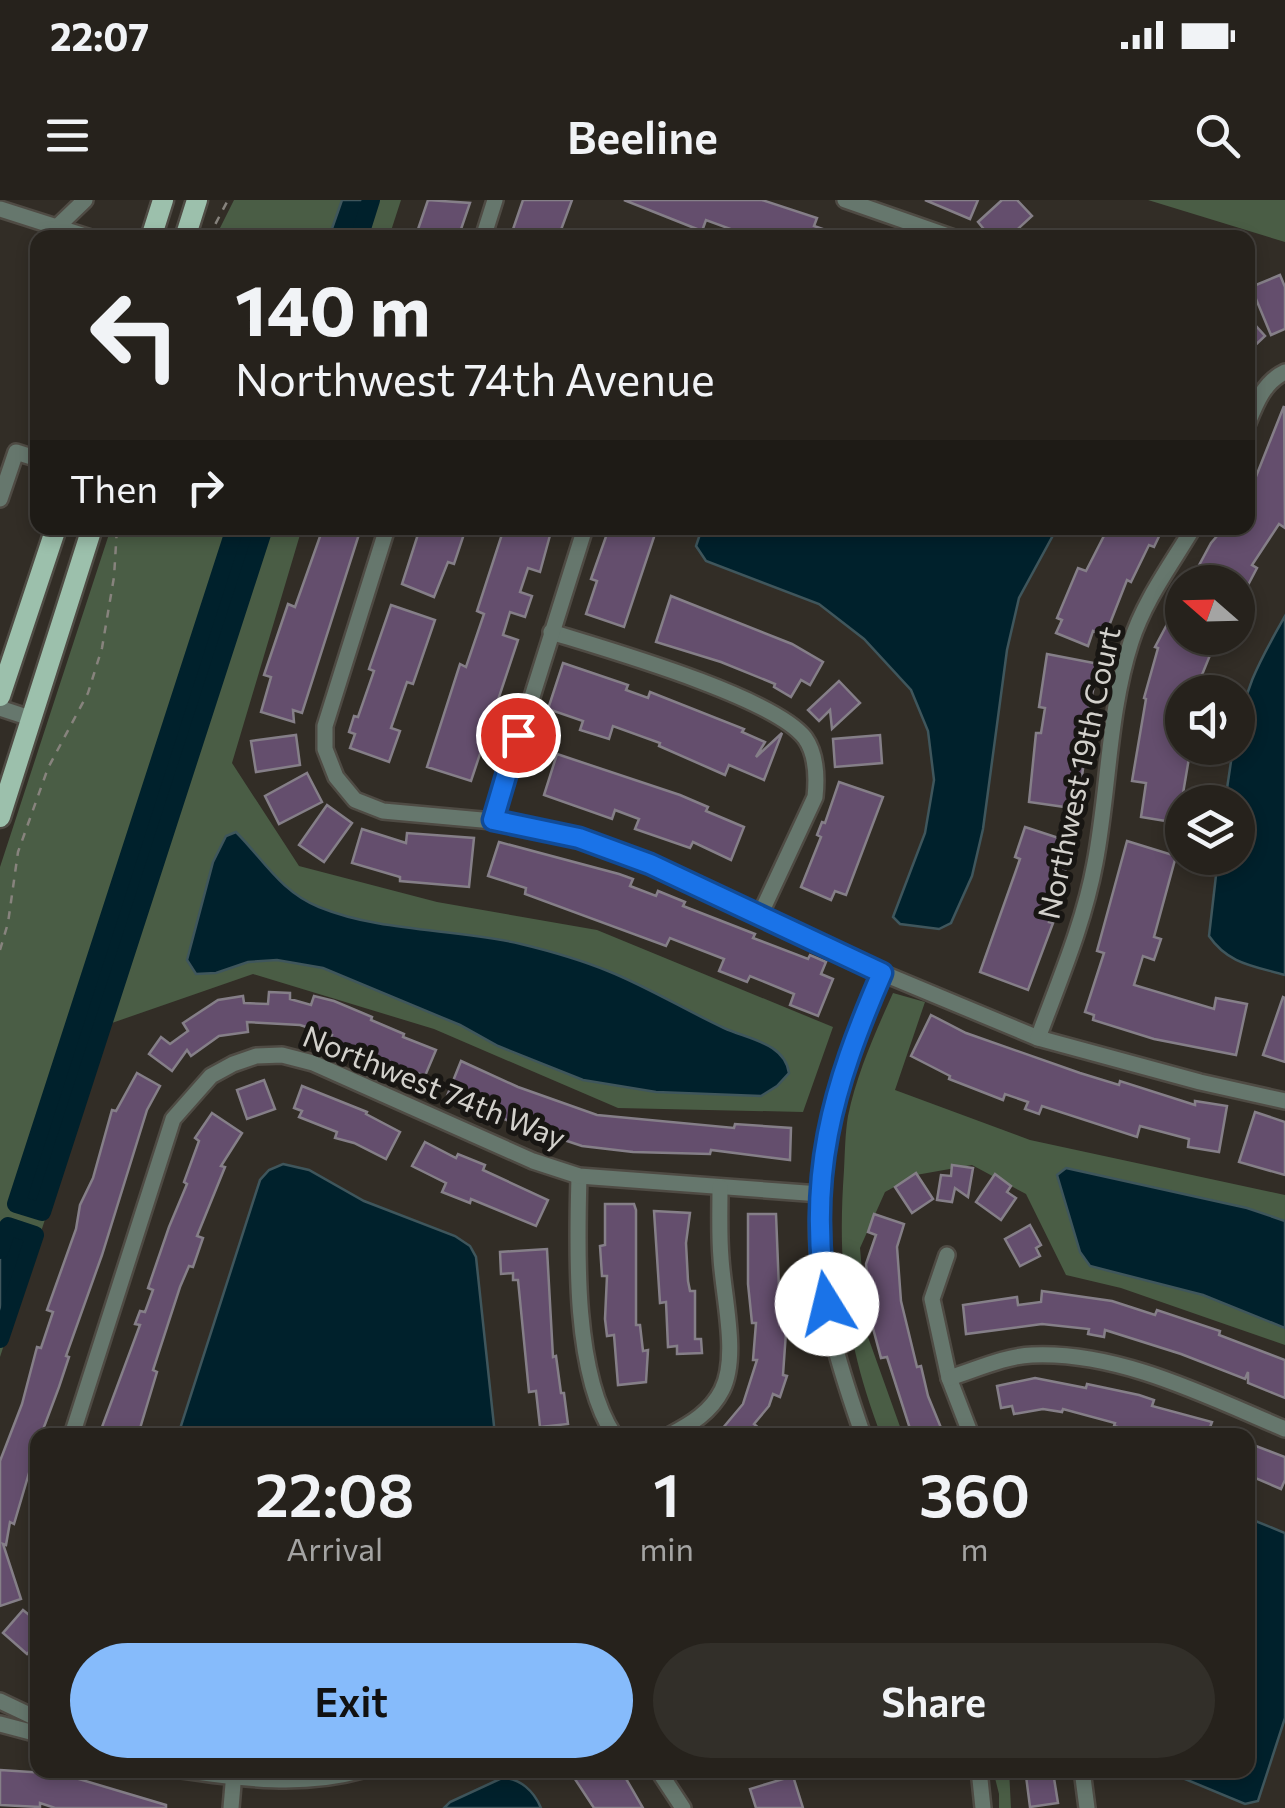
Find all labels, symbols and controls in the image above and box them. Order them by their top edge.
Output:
text: 22:07 [50,12,149,59]
icon: menu [40,108,95,163]
text: Beeline [567,108,718,163]
icon: search [1190,108,1245,163]
text: 140 m [235,265,431,350]
icon: left [70,270,200,400]
text: Northwest 74th Avenue [235,350,715,405]
icon: right [178,460,233,515]
text: Then [70,464,158,511]
north arrow [1165,565,1255,655]
map controls [1165,565,1255,875]
street label: Northwest 19th Court [1028,623,1127,922]
button: sound [1165,675,1255,765]
pin [476,693,561,778]
icon: arrive [491,708,546,763]
button: layers [1165,785,1255,875]
street label: Northwest 74th Way [298,1016,572,1155]
position arrow [775,1252,879,1356]
text: 22:08 [255,1456,414,1529]
text: 1 [653,1456,680,1529]
text: 360 [919,1456,1030,1529]
text: Arrival [286,1528,383,1568]
text: min [639,1528,694,1568]
text: m [960,1528,988,1568]
button: Exit [70,1643,633,1758]
button: Share [653,1643,1215,1758]

